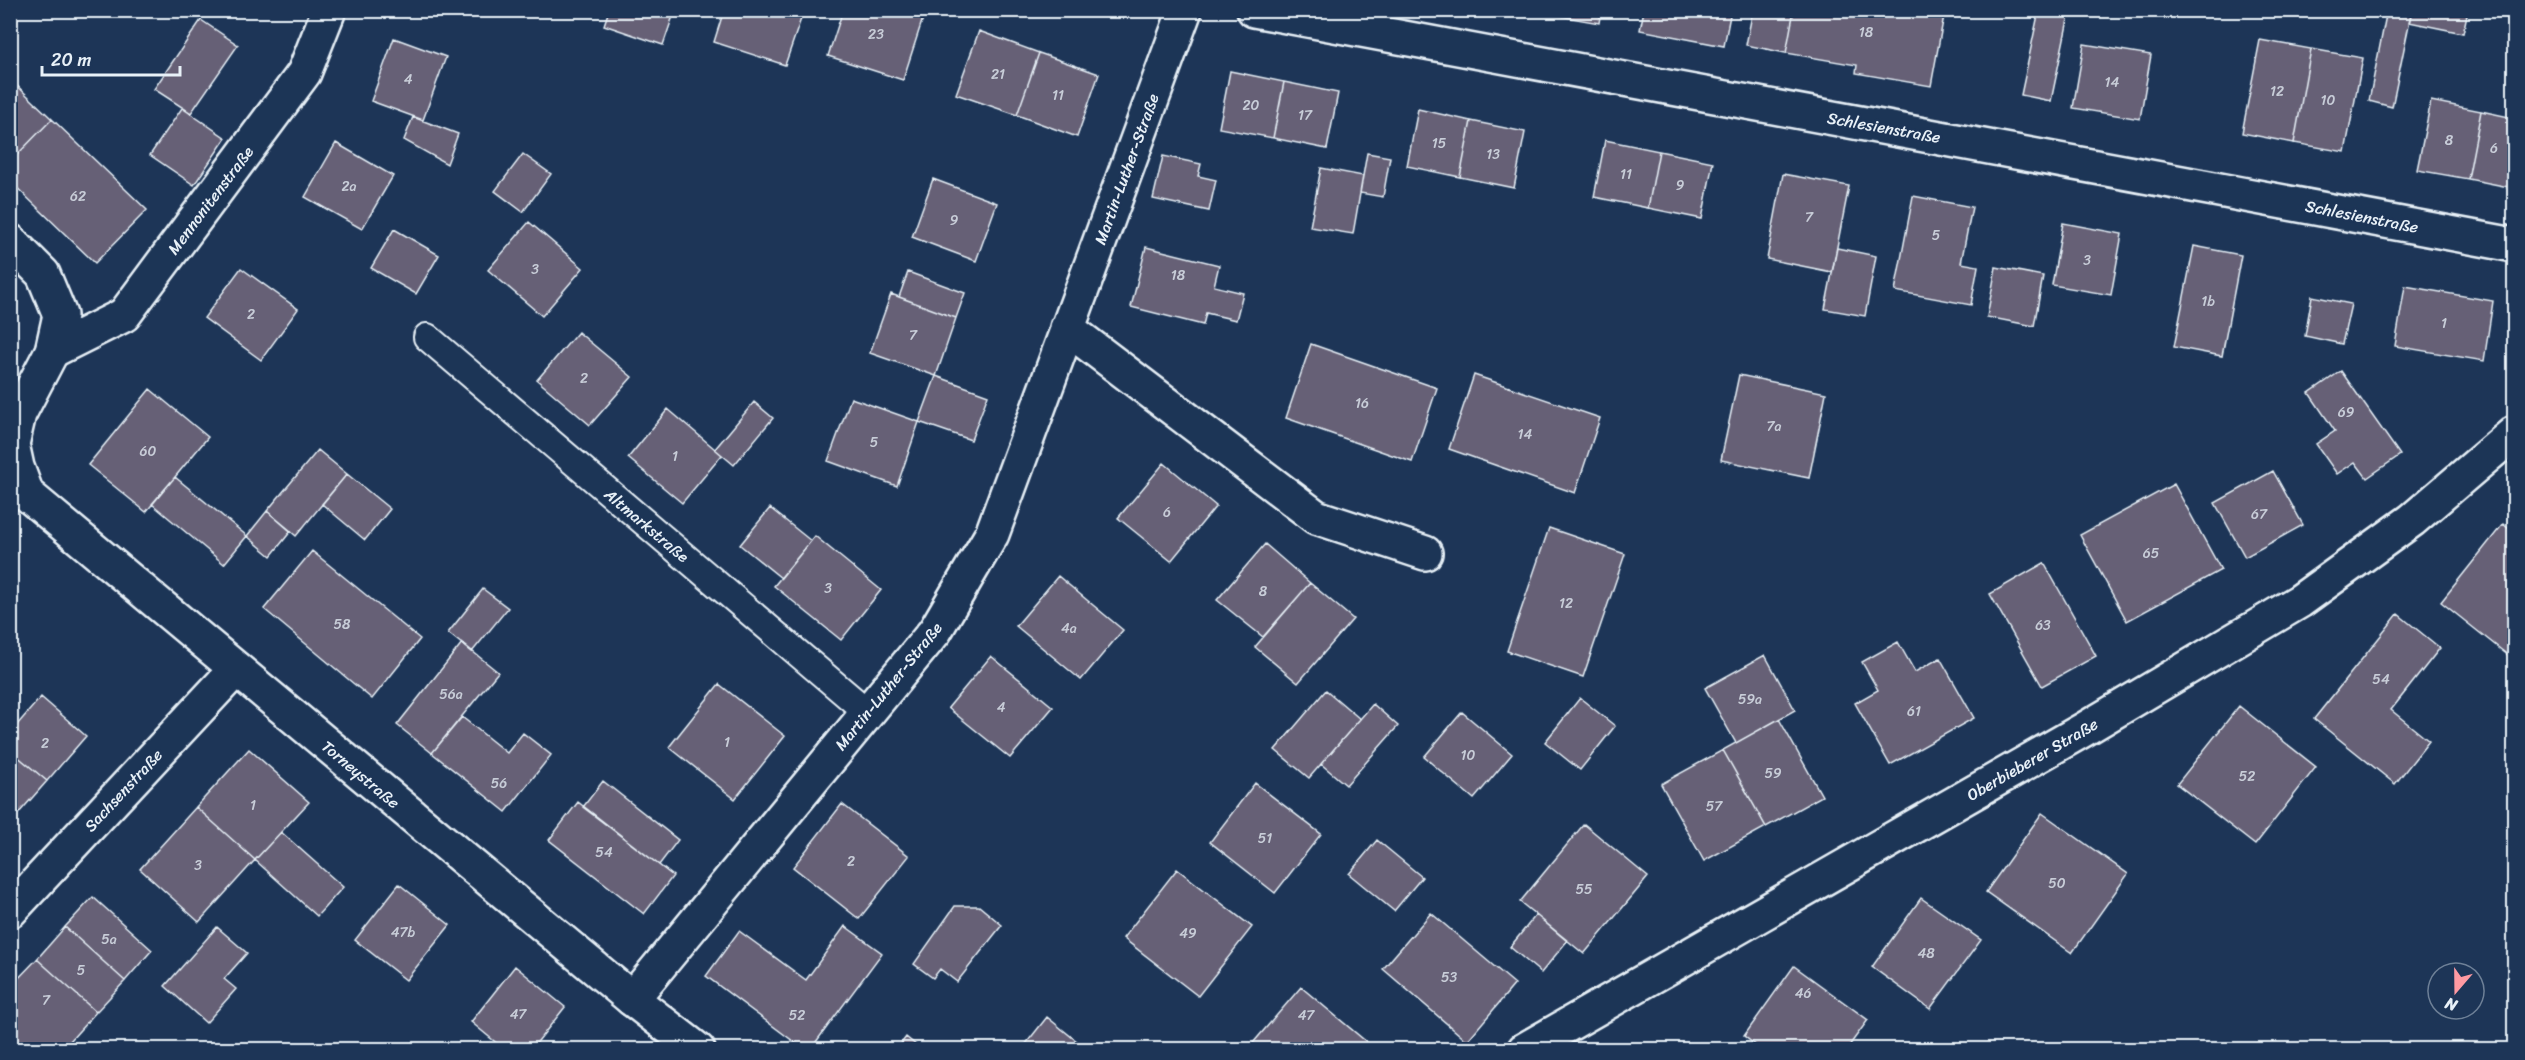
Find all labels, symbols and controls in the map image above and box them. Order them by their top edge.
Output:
house number: 18 [1859,20,1874,45]
house number: 23 [868,22,884,47]
scale bar [42,39,180,77]
text: 20 m [51,44,91,76]
house number: 21 [991,62,1005,87]
house number: 4 [404,67,413,92]
house number: 14 [2105,70,2120,95]
house number: 12 [2270,79,2284,104]
house number: 11 [1052,83,1064,108]
house number: 10 [2321,88,2336,113]
street label: Martin-Luther-Straße [1086,89,1167,249]
house number: 20 [1243,93,1260,118]
house number: 17 [1298,103,1313,128]
street label: Schlesienstraße [1825,103,1943,152]
house number: 8 [2445,128,2454,153]
house number: 15 [1432,131,1447,156]
house number: 6 [2490,136,2498,161]
street label: Mennonitenstraße [160,139,261,261]
house number: 13 [1486,142,1500,167]
house number: 11 [1620,162,1632,187]
house number: 9 [1676,173,1685,198]
house number: 2a [341,174,357,199]
house number: 62 [70,184,86,209]
street label: Schlesienstraße [2303,191,2421,242]
house number: 7 [1805,205,1814,230]
house number: 9 [950,208,959,233]
house number: 5 [1932,223,1941,248]
house number: 3 [2083,248,2091,273]
house number: 3 [531,257,539,282]
house number: 18 [1171,263,1186,288]
house number: 1b [2201,289,2215,314]
house number: 2 [247,302,255,327]
house number: 1 [2441,311,2447,336]
house number: 7 [909,323,918,348]
house number: 2 [580,366,588,391]
house number: 16 [1355,391,1369,416]
house number: 69 [2338,400,2355,425]
house number: 7a [1766,414,1782,439]
house number: 14 [1518,422,1533,447]
house number: 5 [870,430,879,455]
house number: 60 [140,439,157,464]
house number: 1 [672,444,678,469]
street label: Altmarkstraße [597,480,696,570]
house number: 6 [1163,500,1171,525]
house number: 67 [2251,502,2268,527]
house number: 65 [2143,541,2160,566]
house number: 3 [824,576,832,601]
house number: 8 [1259,579,1268,604]
house number: 12 [1559,591,1573,616]
house number: 58 [334,612,351,637]
house number: 63 [2035,613,2051,638]
street label: Martin-Luther-Straße [827,615,950,757]
house number: 4a [1061,616,1077,641]
house number: 54 [2372,667,2390,692]
house number: 56a [439,682,463,707]
house number: 59a [1738,687,1762,712]
house number: 4 [997,695,1006,720]
house number: 61 [1907,699,1921,724]
street label: Oberbieberer Straße [1961,710,2104,809]
house number: 1 [724,730,730,755]
house number: 2 [41,731,49,756]
street label: Torneystraße [315,733,407,816]
street label: Sachsenstraße [77,742,170,839]
house number: 10 [1461,743,1476,768]
house number: 59 [1764,761,1782,786]
house number: 52 [2239,764,2255,789]
house number: 56 [491,771,507,796]
house number: 1 [250,793,256,818]
house number: 57 [1706,794,1723,819]
house number: 51 [1258,826,1272,851]
house number: 54 [595,840,613,865]
house number: 2 [847,849,855,874]
house number: 3 [194,853,202,878]
house number: 50 [2048,871,2066,896]
house number: 55 [1575,877,1593,902]
house number: 47b [391,920,416,945]
house number: 49 [1179,921,1197,946]
house number: 5a [101,927,117,952]
house number: 48 [1917,941,1935,966]
house number: 5 [77,958,86,983]
north arrow [2426,961,2486,1021]
house number: 53 [1441,965,1457,990]
house number: 46 [1795,981,1811,1006]
house number: 7 [42,988,51,1013]
text: N [2440,989,2462,1020]
house number: 47 [510,1002,527,1027]
house number: 52 [789,1003,805,1028]
house number: 47 [1298,1003,1315,1028]

